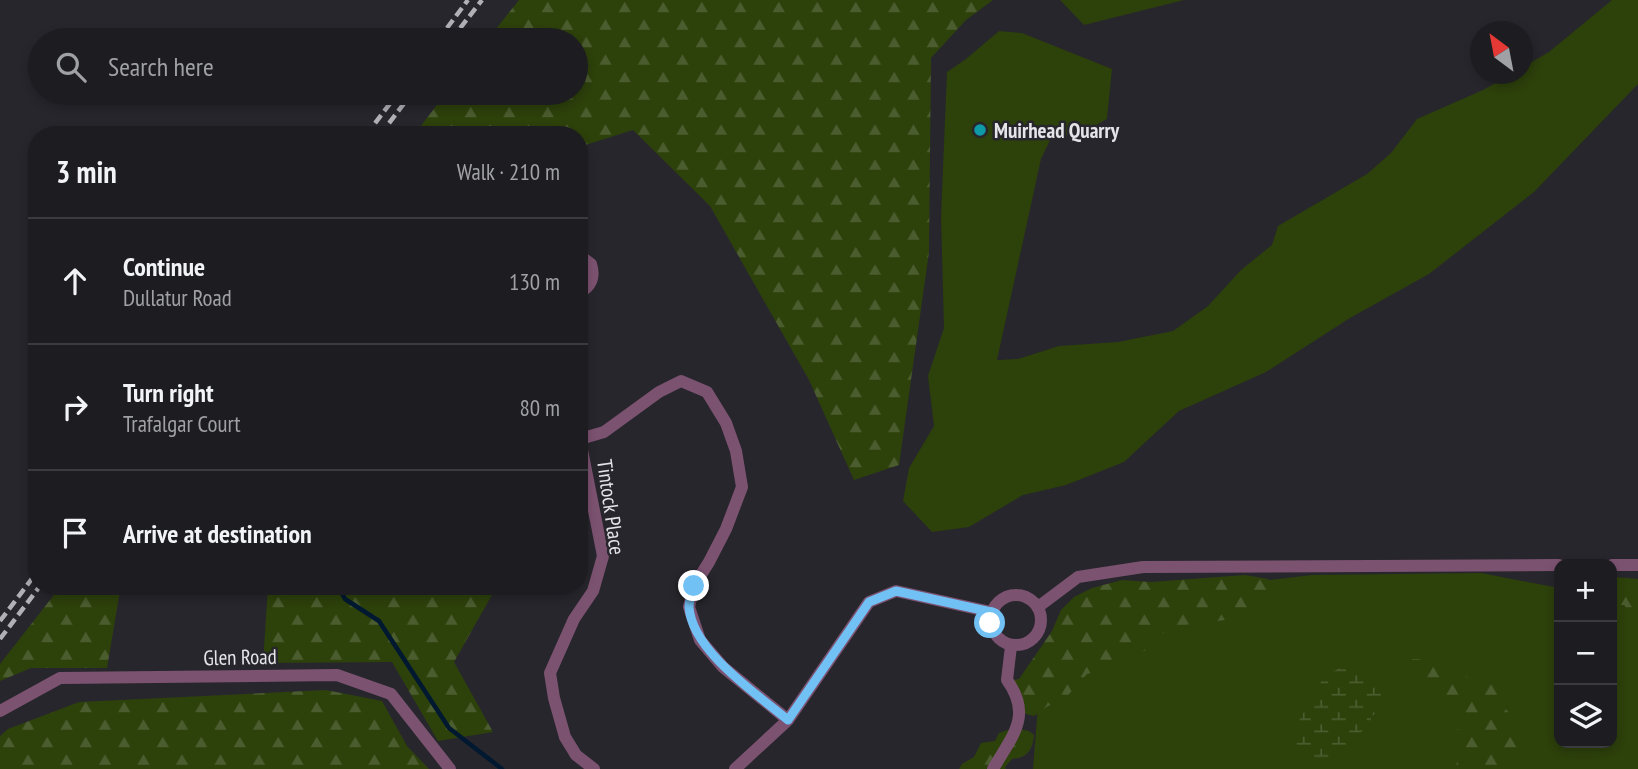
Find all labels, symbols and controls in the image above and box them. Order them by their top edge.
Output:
north arrow [1470,21,1533,84]
search box [28,28,588,105]
icon: search [52,48,90,86]
text: Search here [108,50,214,83]
place label: Muirhead Quarry [994,117,1120,144]
marker: Muirhead Quarry [972,122,988,138]
text: 3 min [56,152,117,191]
text: Walk · 210 m [457,157,560,186]
text: Continue [123,250,205,283]
icon: ahead [56,262,94,300]
text: 130 m [509,267,560,296]
text: Dullatur Road [123,283,232,312]
text: Turn right [123,376,214,409]
icon: right [56,388,94,426]
text: 80 m [519,393,560,422]
text: Trafalgar Court [123,409,241,438]
street label: Tintock Place [591,458,631,556]
icon: arrive [56,514,94,552]
text: Arrive at destination [123,517,312,550]
map controls [1554,559,1617,748]
button: + [1554,559,1617,622]
route end [678,570,709,601]
route start [974,607,1005,638]
button: − [1554,622,1617,685]
street label: Glen Road [203,643,277,671]
button: layers [1554,685,1617,748]

